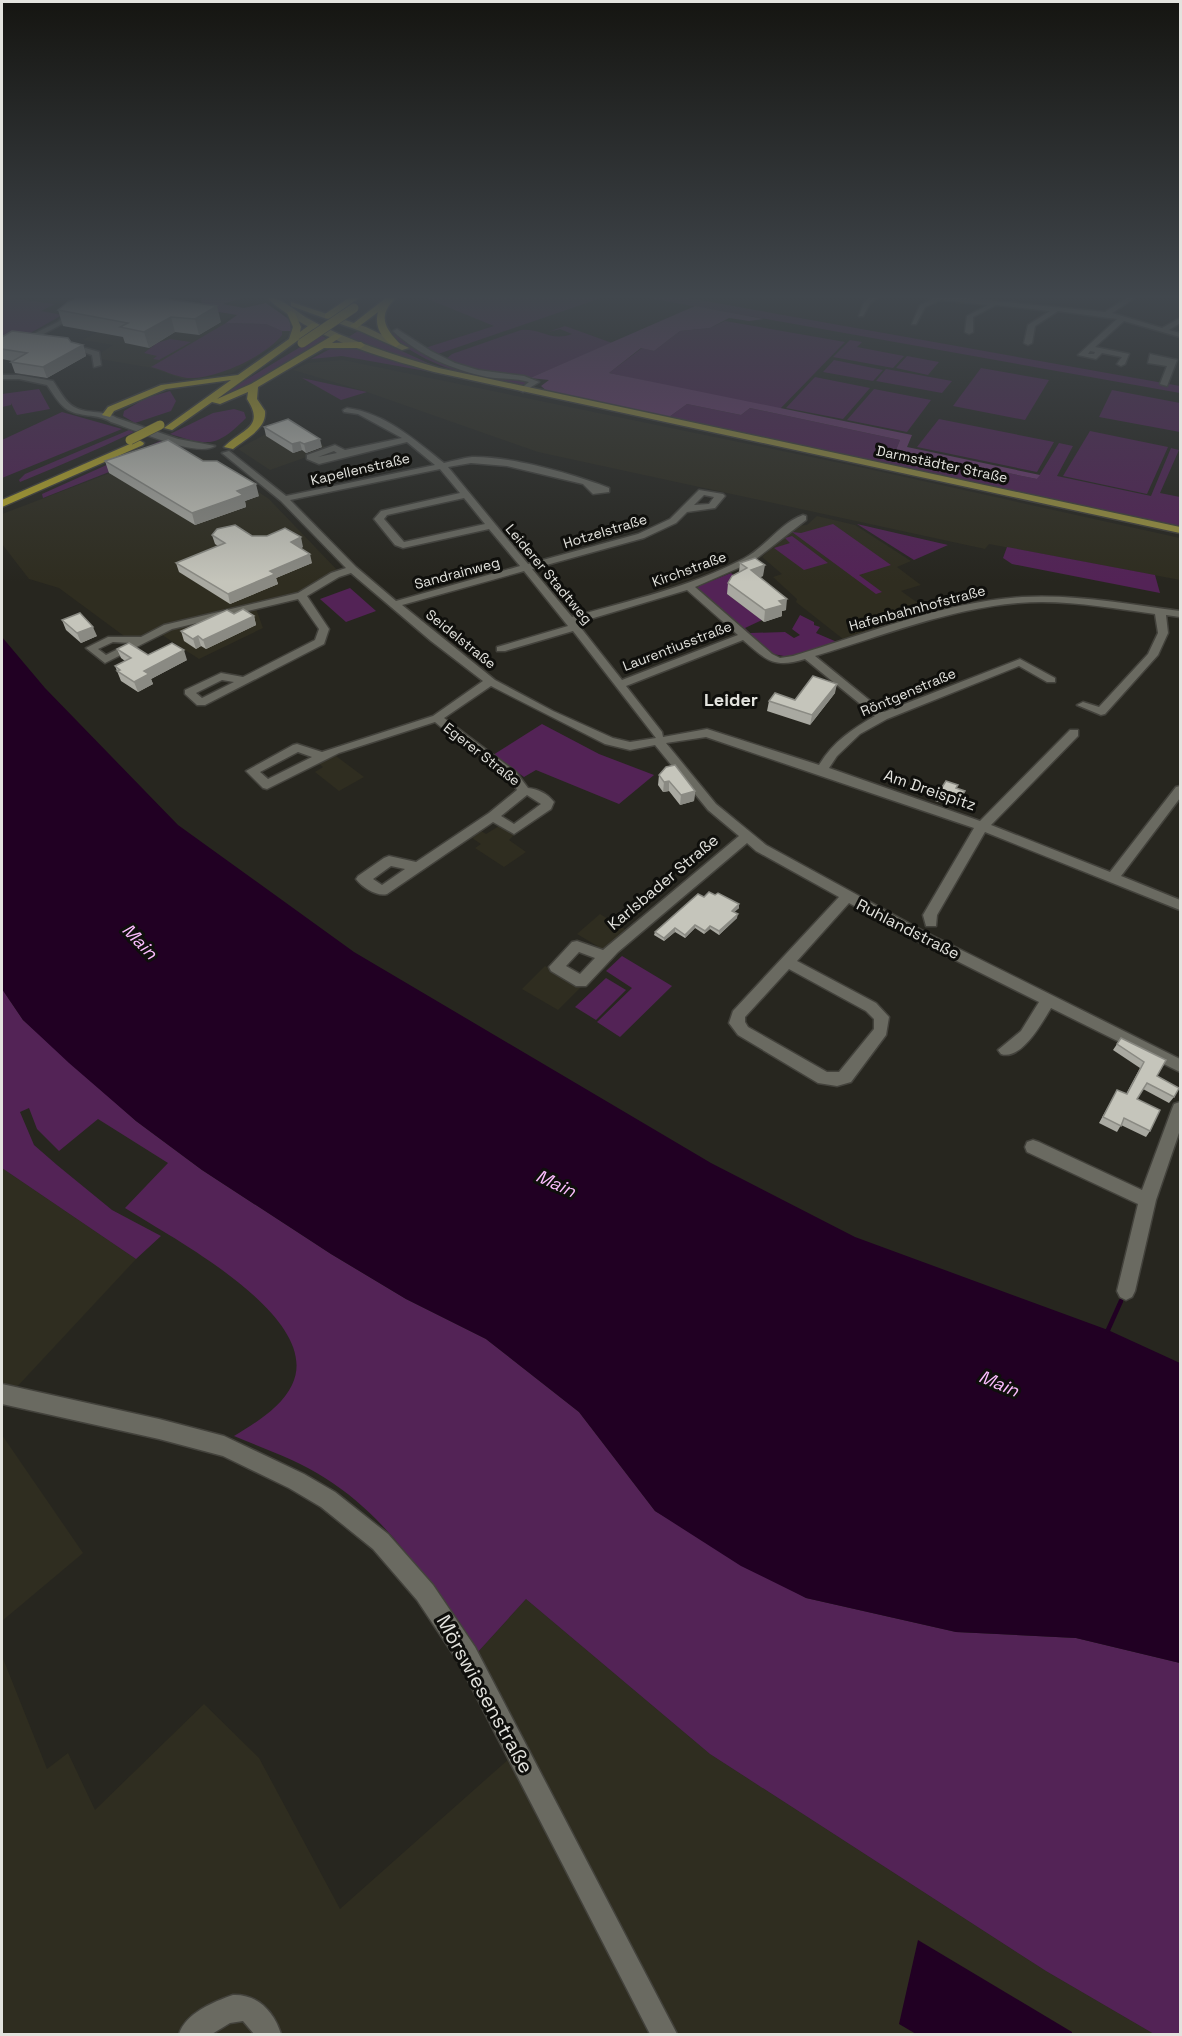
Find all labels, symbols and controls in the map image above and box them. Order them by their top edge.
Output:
street label: Darmstädter Straße [875,441,1009,487]
street label: Kapellenstraße [309,449,411,489]
street label: Hotzelstraße [561,510,649,552]
street label: Leiderer Stadtweg [502,520,596,628]
street label: Kirchstraße [649,547,729,591]
street label: Sandrainweg [412,553,502,593]
street label: Hafenbahnhofstraße [847,581,987,635]
street label: Seidelstraße [422,605,500,673]
street label: Laurentiusstraße [620,617,734,675]
street label: Röntgenstraße [858,664,958,720]
district label: Leider [704,688,758,711]
street label: Egerer Straße [440,718,524,790]
street label: Am Dreispitz [881,764,979,816]
street label: Karlsbader Straße [603,830,723,934]
street label: Ruhlandstraße [853,894,963,964]
water label: Main [117,918,163,965]
water label: Main [532,1164,580,1203]
water label: Main [975,1364,1023,1402]
street label: Mörswiesenstraße [431,1610,539,1778]

